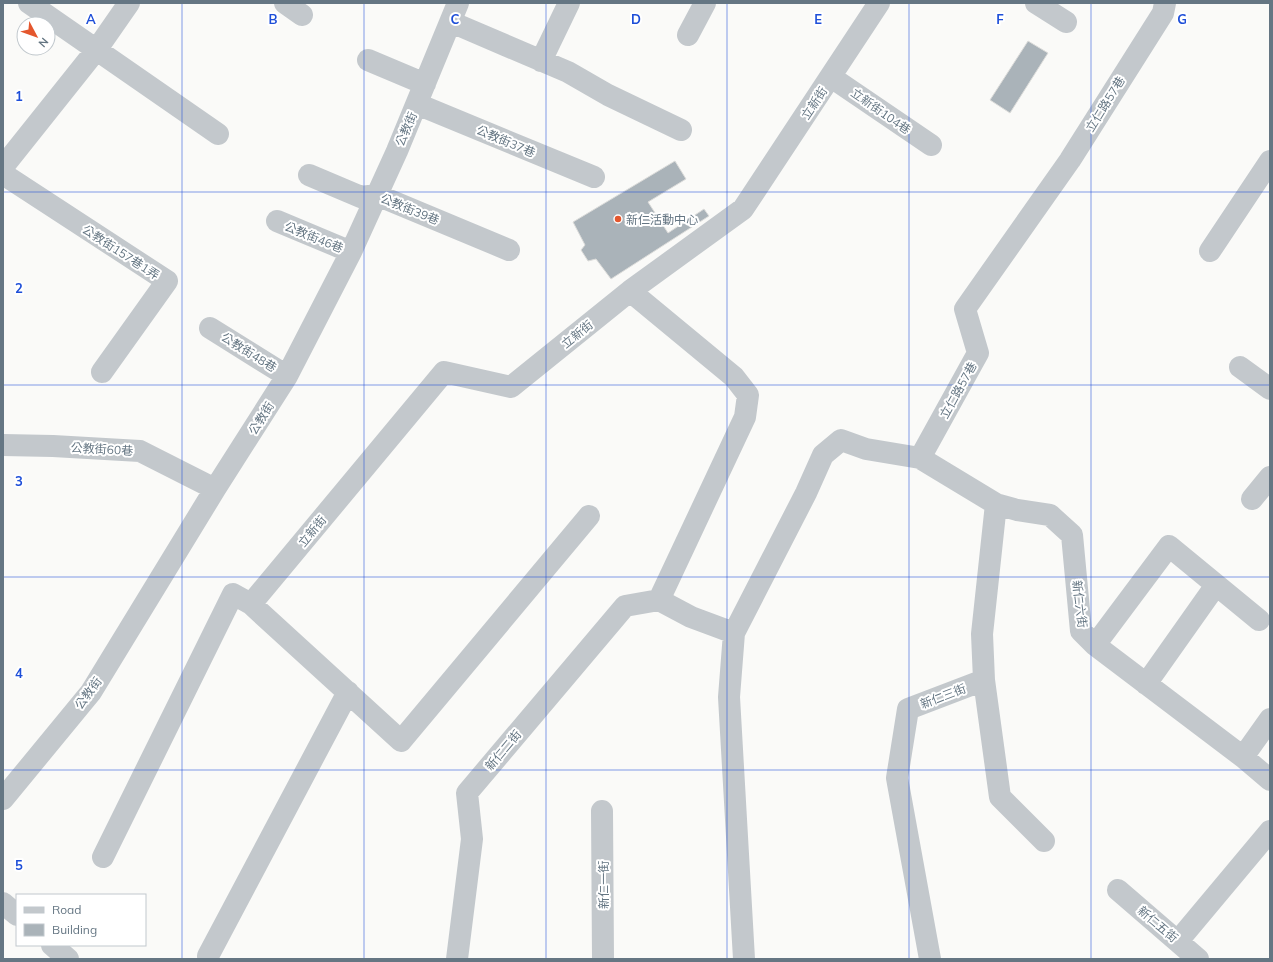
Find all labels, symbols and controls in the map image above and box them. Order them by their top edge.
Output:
text: A [86,11,96,27]
text: B [269,11,278,27]
text: C [451,11,460,27]
text: D [631,11,641,27]
text: E [814,11,822,27]
text: F [996,11,1004,27]
text: G [1177,11,1187,27]
north arrow [16,16,56,56]
text: N [36,35,52,50]
street label: 立仁路57巷 [1082,74,1128,134]
street label: 立新街 [798,84,830,122]
street label: 立新街104巷 [848,85,914,137]
text: 1 [15,88,23,104]
street label: 公教街 [392,109,420,149]
street label: 公教街37巷 [474,122,538,160]
street label: 公教街39巷 [378,190,442,228]
place label: 新仁活動中心 [626,212,698,227]
marker: 新仁活動中心 [613,214,623,224]
street label: 公教街46巷 [282,218,346,256]
street label: 公教街157巷1弄 [80,222,162,282]
text: 2 [15,280,23,296]
street label: 立新街 [558,317,596,351]
street label: 公教街48巷 [219,329,279,375]
street label: 立仁路57巷 [936,359,980,421]
street label: 公教街 [245,399,277,437]
street label: 公教街60巷 [70,440,134,458]
text: 3 [15,473,23,489]
street label: 立新街 [295,512,329,550]
street label: 新仁六街 [1070,579,1090,629]
text: 4 [15,665,23,681]
street label: 公教街 [71,674,105,712]
street label: 新仁三街 [918,680,968,712]
street label: 新仁二街 [482,727,524,773]
text: 5 [15,857,23,873]
street label: 新仁一街 [596,861,611,909]
legend [16,894,146,946]
text: Road [52,902,81,917]
street label: 新仁五街 [1135,903,1181,945]
text: Building [52,922,97,937]

